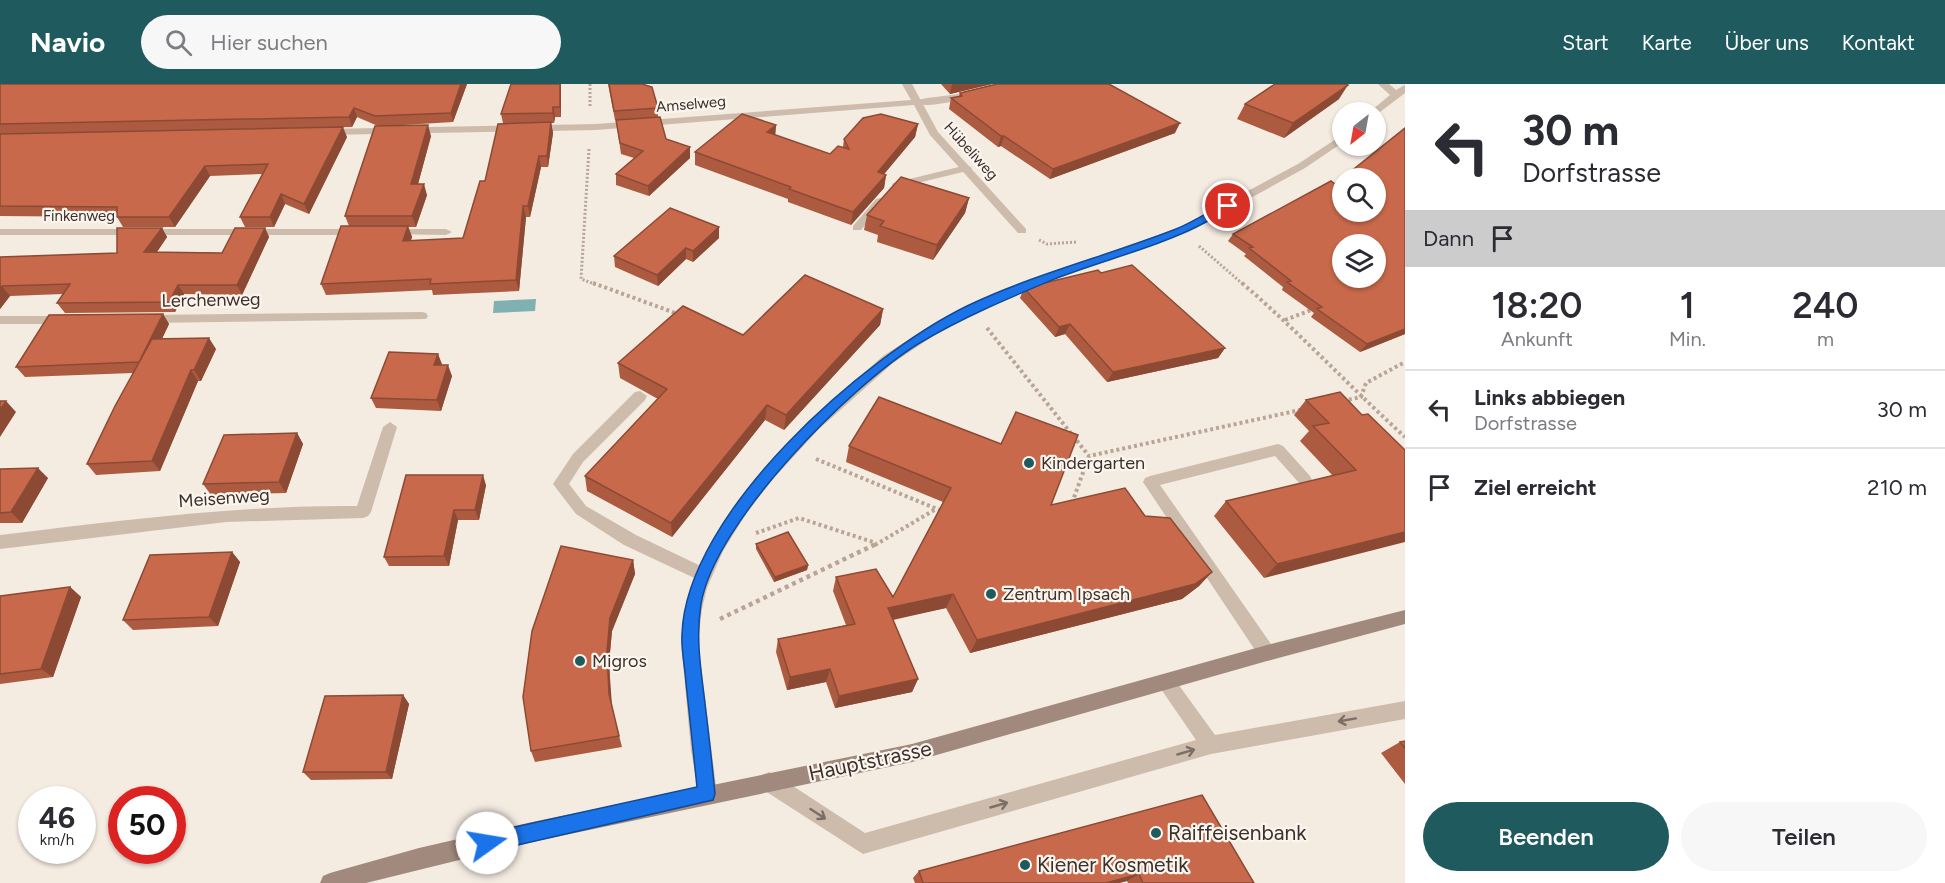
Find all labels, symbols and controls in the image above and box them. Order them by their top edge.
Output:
search box [141,15,561,69]
text: Navio [30,25,105,59]
icon: search [162,26,195,59]
text: Hier suchen [210,29,328,56]
text: Start [1562,30,1609,55]
text: Karte [1642,30,1692,55]
text: Über uns [1725,30,1809,55]
text: Kontakt [1842,30,1915,55]
street label: Amselweg [655,92,727,116]
north arrow [1332,102,1386,156]
map controls [1332,102,1386,288]
text: 30 m [1522,105,1619,156]
icon: left [1423,108,1501,186]
street label: Hübeliweg [940,118,1002,184]
text: Dorfstrasse [1522,156,1661,189]
button: search [1332,168,1386,222]
pin [1202,180,1253,231]
icon: arrive [1211,189,1244,222]
street label: Finkenweg [43,207,115,225]
icon: arrive [1486,222,1519,255]
text: Dann [1423,225,1474,252]
button: layers [1332,234,1386,288]
text: 18:20 [1491,284,1583,327]
text: 1 [1680,284,1695,327]
text: 240 [1792,284,1859,327]
street label: Lerchenweg [161,288,261,312]
text: Ankunft [1501,327,1573,351]
text: Min. [1669,327,1706,351]
text: m [1817,327,1834,351]
text: Links abbiegen [1474,384,1625,411]
icon: left [1423,393,1456,426]
text: 30 m [1877,396,1927,423]
text: Dorfstrasse [1474,411,1577,435]
place label: Kindergarten [1041,452,1145,474]
marker: Kindergarten [1022,456,1036,470]
icon: arrive [1423,471,1456,504]
text: Ziel erreicht [1474,474,1597,501]
text: 210 m [1867,474,1927,501]
street label: Meisenweg [178,484,270,512]
place label: Zentrum Ipsach [1003,583,1130,605]
marker: Zentrum Ipsach [984,587,998,601]
place label: Migros [592,650,647,672]
marker: Migros [573,654,587,668]
one-way arrow [1338,715,1358,726]
street label: Hauptstrasse [806,735,934,786]
one-way arrow [1176,746,1195,757]
speed limit sign: 50 [108,786,186,864]
text: 46 [39,799,75,836]
one-way arrow [989,799,1008,810]
button: Beenden [1423,802,1669,871]
button: Teilen [1681,802,1927,871]
one-way arrow [809,808,826,820]
position arrow [455,811,519,875]
place label: Raiffeisenbank [1168,820,1307,845]
marker: Raiffeisenbank [1149,826,1163,840]
text: km/h [40,831,74,849]
place label: Kiener Kosmetik [1037,852,1189,877]
marker: Kiener Kosmetik [1018,858,1032,872]

